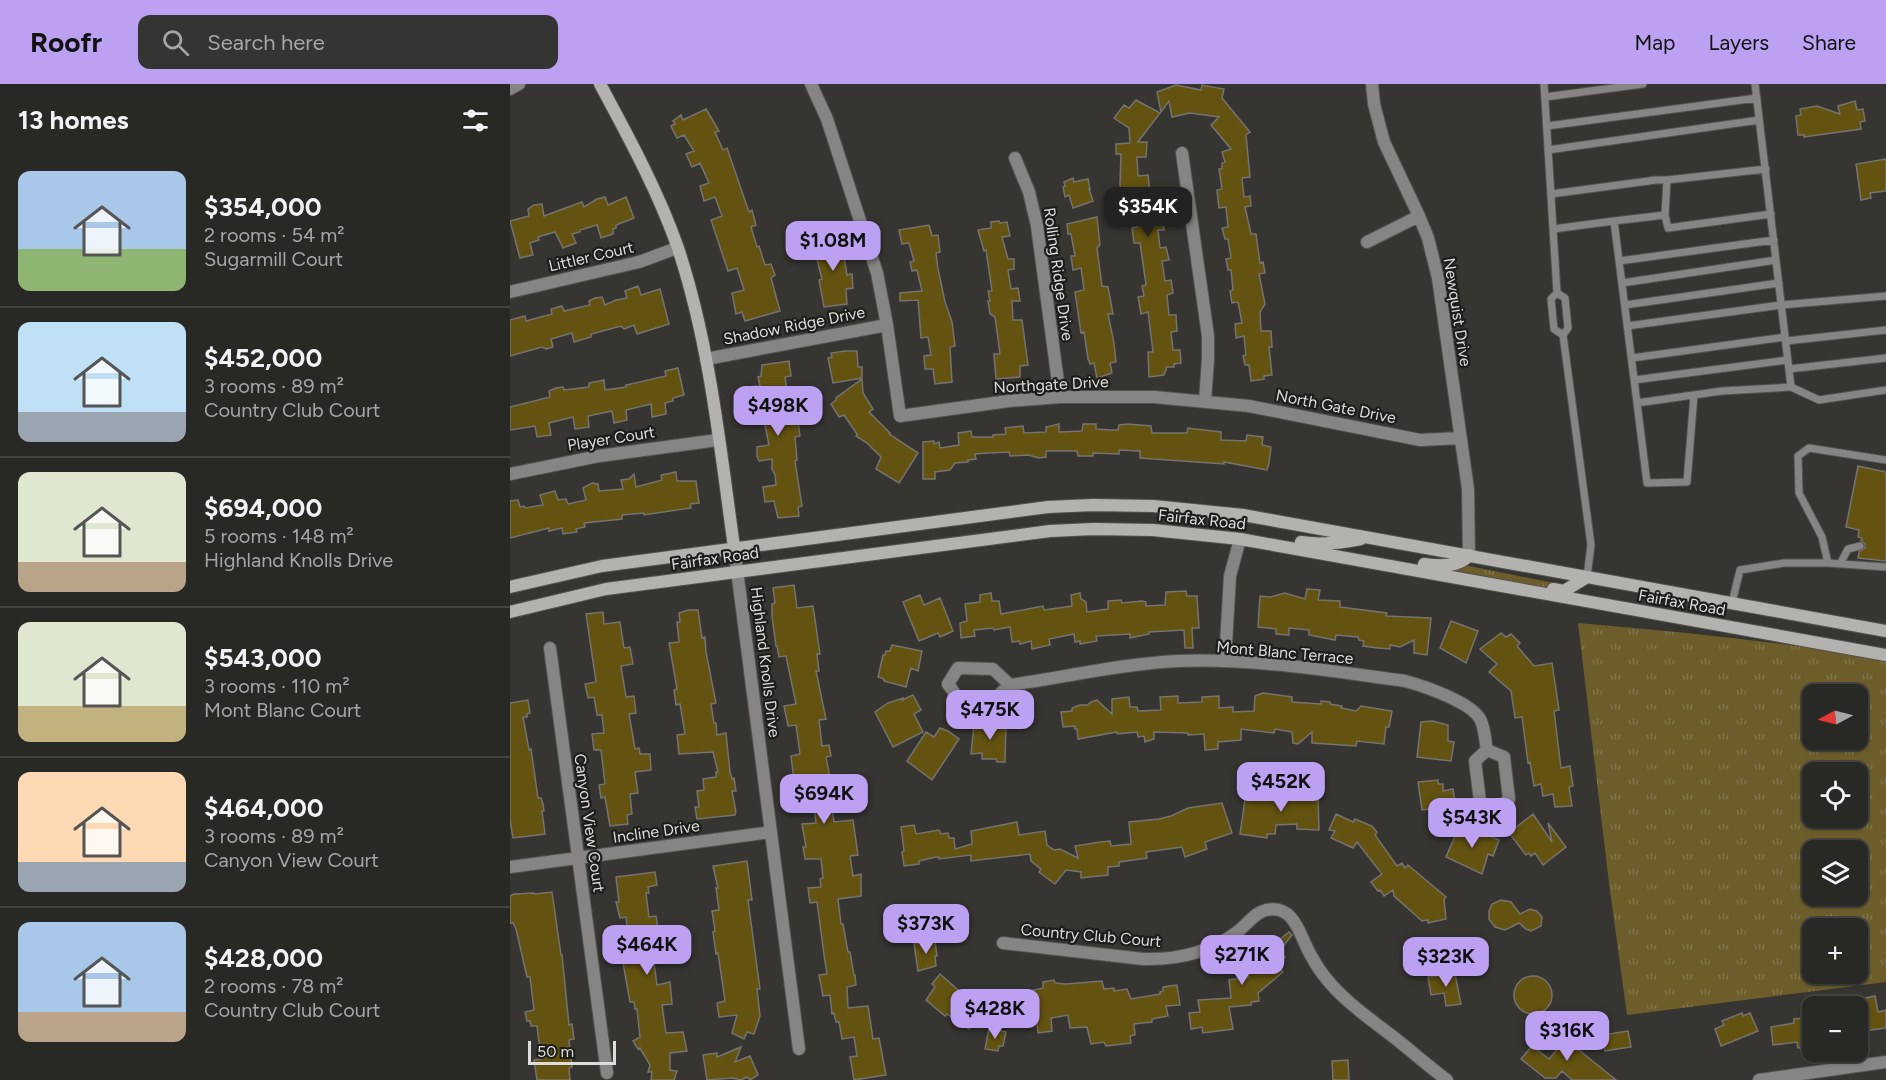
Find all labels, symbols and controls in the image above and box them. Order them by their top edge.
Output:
search box [138,15,558,69]
text: Roofr [30,25,102,59]
icon: search [159,26,192,59]
text: Search here [207,29,325,56]
text: Map [1635,30,1675,55]
text: Layers [1708,30,1769,55]
text: Share [1802,30,1856,55]
text: 13 homes [18,104,129,136]
icon: filters [459,104,492,137]
pin: $354K [1106,187,1190,238]
text: $354,000 [204,191,322,223]
text: $354K [1118,194,1178,218]
icon: home [66,195,138,267]
street label: Rolling Ridge Drive [1040,206,1077,342]
pin: $1.08M [784,221,882,272]
text: 2 rooms · 54 m² [204,223,344,247]
text: $1.08M [800,228,866,252]
street label: Littler Court [547,237,636,276]
text: Sugarmill Court [204,247,343,271]
street label: Newquist Drive [1440,256,1476,368]
street label: Shadow Ridge Drive [722,302,867,349]
text: $452,000 [204,342,322,374]
icon: home [66,346,138,418]
street label: Northgate Drive [993,372,1109,397]
text: 3 rooms · 89 m² [204,374,344,398]
pin: $498K [736,386,820,437]
street label: North Gate Drive [1274,386,1398,428]
text: $498K [748,393,808,417]
text: Country Club Court [204,398,380,422]
street label: Player Court [566,422,656,455]
text: $694,000 [204,492,322,524]
icon: home [66,496,138,568]
street label: Fairfax Road [1157,505,1247,534]
text: 5 rooms · 148 m² [204,524,354,548]
street label: Fairfax Road [670,543,760,574]
text: Highland Knolls Drive [204,548,393,572]
street label: Fairfax Road [1637,585,1727,620]
street label: Highland Knolls Drive [747,586,784,739]
street label: Mont Blanc Terrace [1216,637,1355,668]
text: $543,000 [204,642,322,674]
icon: home [66,646,138,718]
text: 3 rooms · 110 m² [204,674,350,698]
north arrow [1802,684,1868,750]
map controls [1802,684,1868,1062]
pin: $475K [948,690,1032,741]
text: $475K [960,697,1020,721]
text: Mont Blanc Court [204,698,361,722]
street label: Canyon View Court [570,752,609,894]
pin: $452K [1239,762,1323,813]
button: locate [1802,762,1868,828]
text: $452K [1251,769,1311,793]
pin: $694K [782,774,866,825]
text: $694K [794,781,854,805]
text: $464,000 [204,792,324,824]
icon: home [66,796,138,868]
pin: $543K [1430,798,1514,849]
text: $543K [1442,805,1502,829]
street label: Incline Drive [611,816,701,847]
text: 3 rooms · 89 m² [204,824,344,848]
button: layers [1802,840,1868,906]
text: Canyon View Court [204,848,379,872]
pin: $373K [884,904,968,955]
text: $373K [897,911,955,935]
button: + [1802,918,1868,984]
street label: Country Club Court [1020,920,1162,951]
pin: $464K [605,925,689,976]
text: $464K [616,932,678,956]
pin: $271K [1200,935,1284,986]
pin: $323K [1404,937,1488,988]
text: $428,000 [204,942,323,974]
text: $271K [1214,942,1270,966]
text: $323K [1417,944,1475,968]
icon: home [66,946,138,1018]
text: 2 rooms · 78 m² [204,974,344,998]
pin: $428K [953,989,1037,1040]
text: $428K [965,996,1025,1020]
button: − [1802,996,1868,1062]
text: Country Club Court [204,998,380,1022]
pin: $316K [1525,1011,1609,1062]
text: $316K [1539,1018,1595,1042]
scale bar [528,1038,616,1066]
text: 50 m [537,1042,574,1061]

